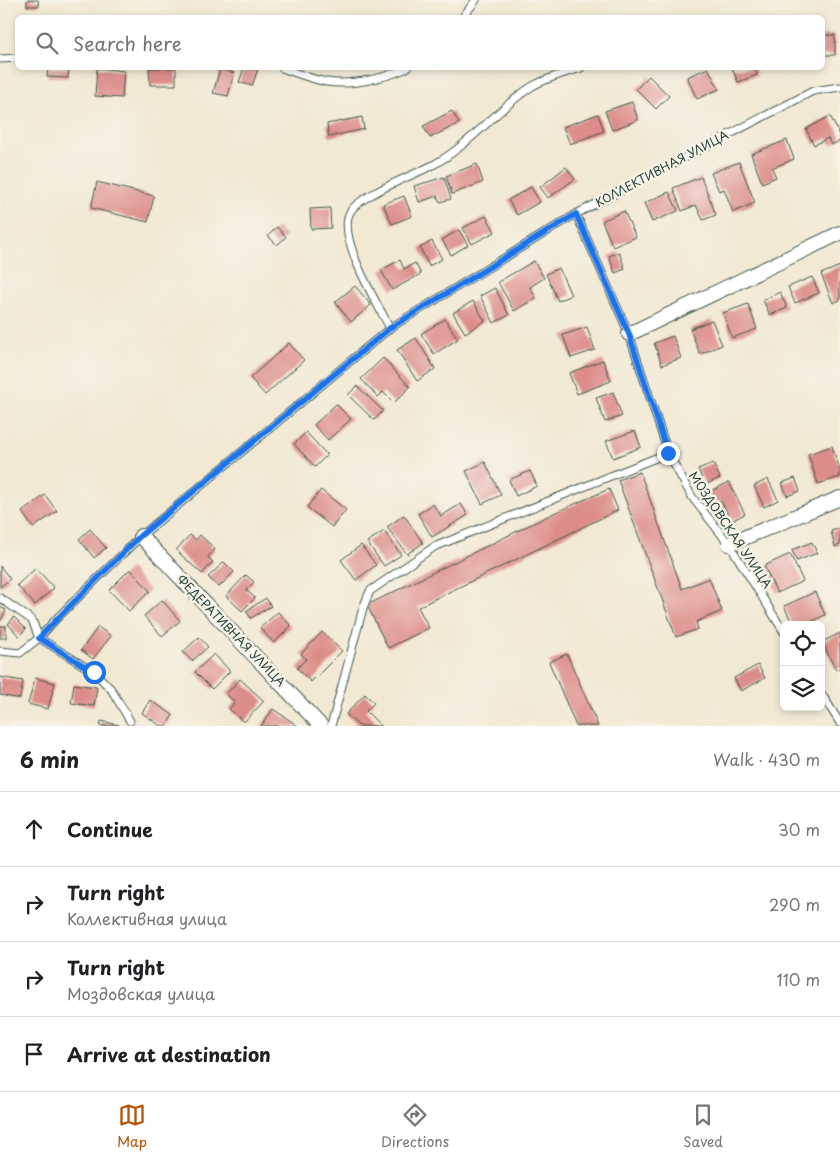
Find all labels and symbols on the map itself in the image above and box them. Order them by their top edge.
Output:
street label: КОЛЛЕКТИВНАЯ УЛИЦА [592,125,731,211]
route end [657,442,680,465]
street label: МОЗДОВСКАЯ УЛИЦА [685,467,777,592]
street label: ФЕДЕРАТИВНАЯ УЛИЦА [173,570,290,690]
route start [83,661,106,684]

